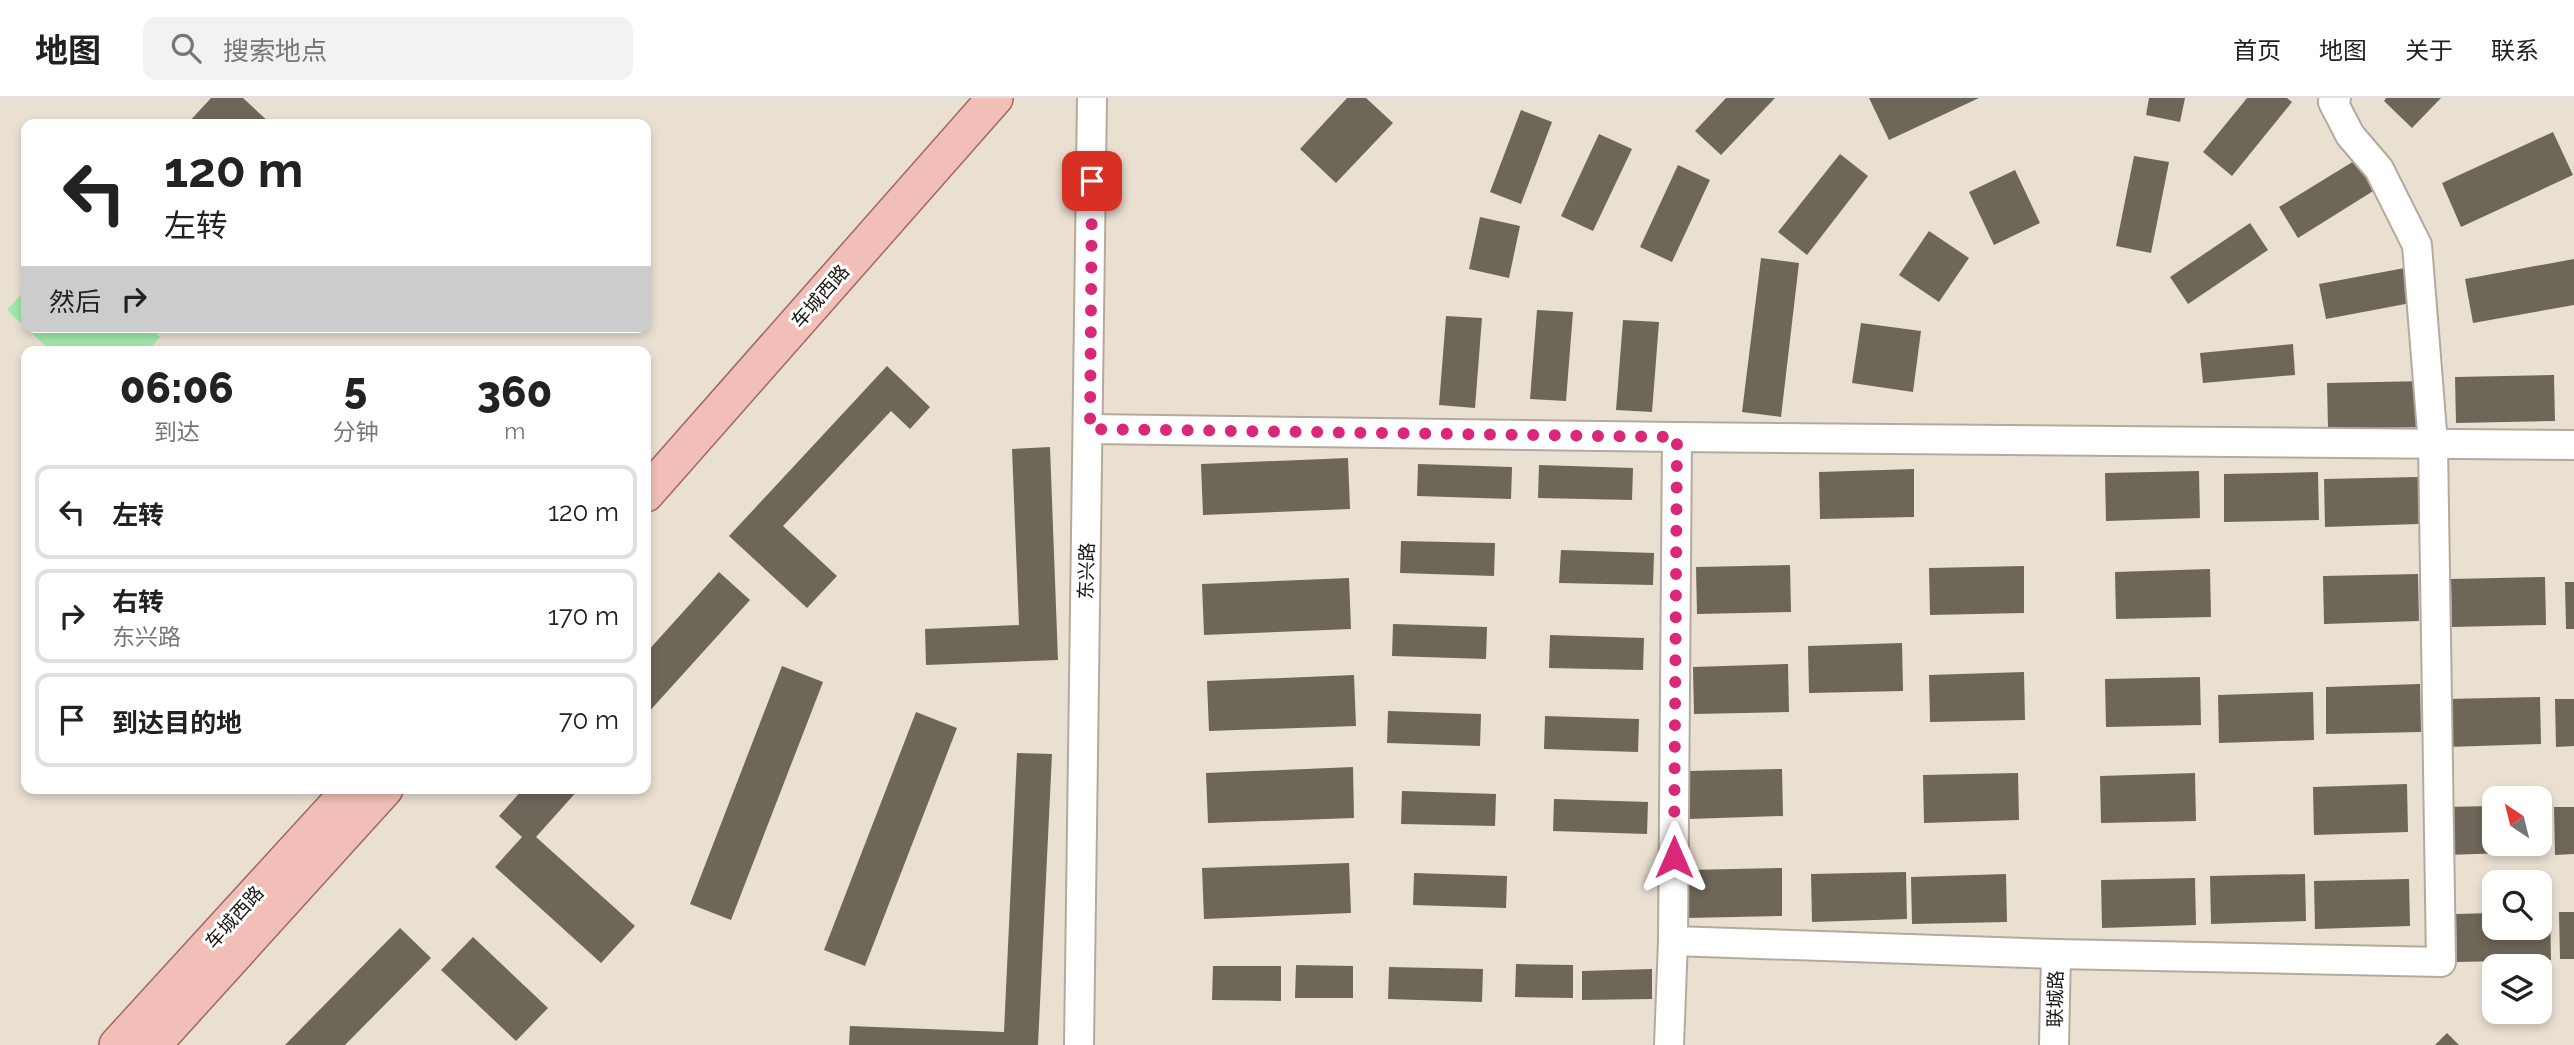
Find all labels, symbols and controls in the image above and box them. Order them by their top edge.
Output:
search box [143,17,633,80]
icon: search [167,29,205,67]
text: 地图 [35,31,101,70]
text: 搜索地点 [223,36,327,66]
text: 首页 [2233,36,2281,65]
text: 地图 [2319,36,2367,65]
text: 关于 [2405,36,2453,65]
text: 联系 [2491,36,2539,65]
text: 120 m [164,141,303,198]
icon: left [49,147,140,238]
pin [1062,151,1122,211]
icon: arrive [1073,162,1111,200]
text: 左转 [164,207,228,244]
street label: 车城西路 [787,260,853,332]
icon: right [115,280,153,318]
text: 然后 [49,287,101,317]
text: 06:06 [120,364,234,413]
text: 5 [344,364,367,413]
text: 360 [477,368,552,417]
text: m [504,417,525,444]
text: 到达 [154,418,200,445]
text: 分钟 [332,418,378,445]
icon: left [53,493,91,531]
text: 120 m [548,497,619,527]
text: 左转 [112,500,164,530]
street label: 东兴路 [1074,542,1098,600]
text: 右转 [112,587,164,617]
icon: right [53,597,91,635]
text: 170 m [548,601,619,631]
text: 东兴路 [112,623,181,650]
icon: arrive [53,701,91,739]
text: 70 m [559,705,619,735]
text: 到达目的地 [112,708,242,738]
north arrow [2482,786,2552,856]
map controls [2482,786,2552,1024]
position arrow [1637,820,1711,894]
button: search [2482,870,2552,940]
street label: 车城西路 [200,881,268,953]
button: layers [2482,954,2552,1024]
street label: 联城路 [2044,970,2066,1028]

